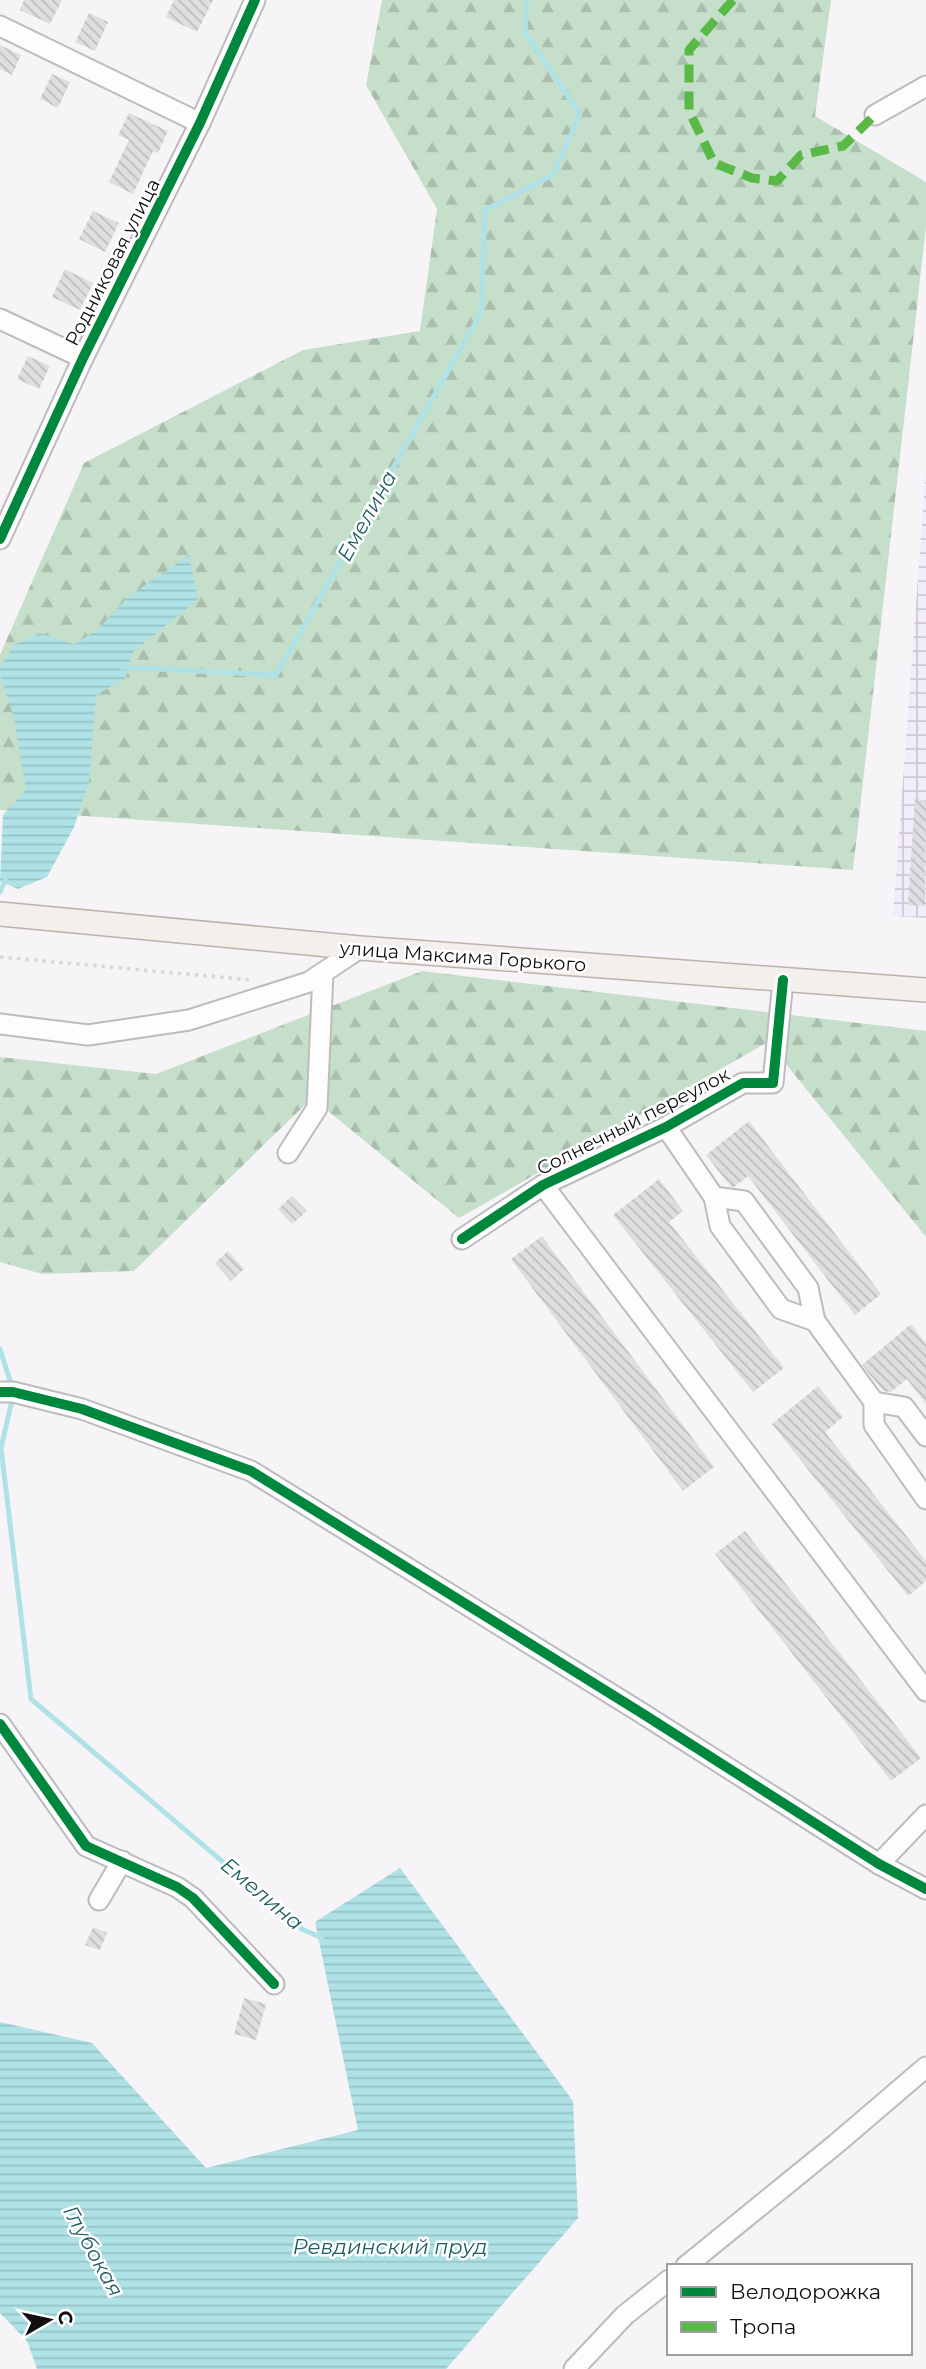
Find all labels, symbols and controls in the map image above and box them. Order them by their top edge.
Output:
street label: Родниковая улица [60,175,165,350]
water label: Емелина [331,466,402,565]
street label: улица Максима Горького [338,936,587,977]
street label: Солнечный переулок [533,1063,734,1180]
water label: Емелина [216,1852,309,1935]
water label: Глубокая [58,2201,129,2301]
water label: Ревдинский пруд [293,2234,487,2259]
legend [667,2264,912,2355]
text: Велодорожка [730,2279,881,2304]
north arrow [14,2285,84,2355]
text: С [53,2309,78,2326]
text: Тропа [730,2314,796,2339]

